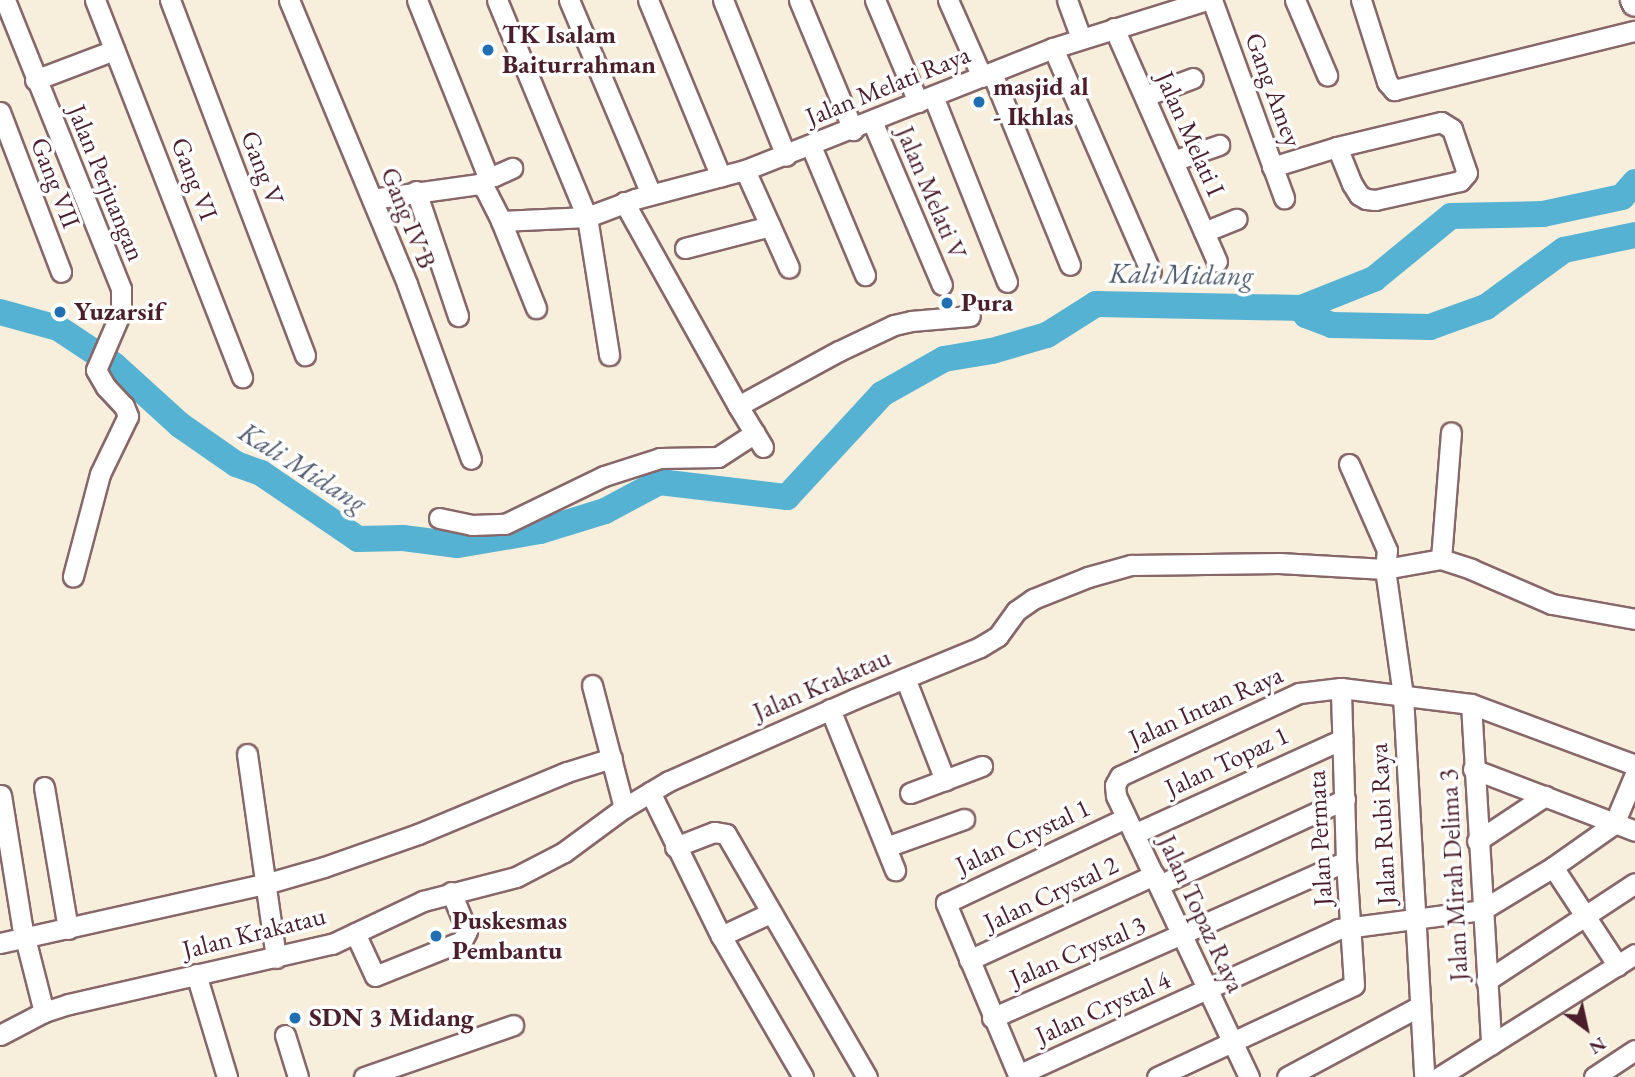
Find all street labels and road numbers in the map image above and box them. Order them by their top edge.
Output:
street label: Gang Amey [1238,29,1308,151]
street label: Jalan Melati Raya [801,39,975,133]
street label: Jalan Melati I [1149,67,1231,201]
street label: Jalan Perjuangan [60,100,152,266]
street label: Jalan Melati V [889,122,973,264]
street label: Gang V [234,126,290,210]
street label: Gang VII [23,133,87,233]
street label: Gang VI [164,133,224,225]
street label: Gang IV B [374,163,442,273]
street label: Jalan Krakatau [749,642,895,728]
street label: Jalan Intan Raya [1124,659,1288,755]
street label: Jalan Topaz 1 [1160,720,1294,804]
street label: Jalan Rubi Raya [1363,742,1403,906]
street label: Jalan Mirah Delima 3 [1433,768,1475,982]
street label: Jalan Permata [1301,769,1339,907]
street label: Jalan Crystal 1 [951,792,1095,882]
street label: Jalan Topaz Raya [1151,830,1251,998]
street label: Jalan Crystal 2 [979,849,1123,939]
street label: Jalan Krakatau [179,900,329,966]
street label: Jalan Crystal 3 [1006,909,1150,995]
street label: Jalan Crystal 4 [1031,964,1175,1052]

